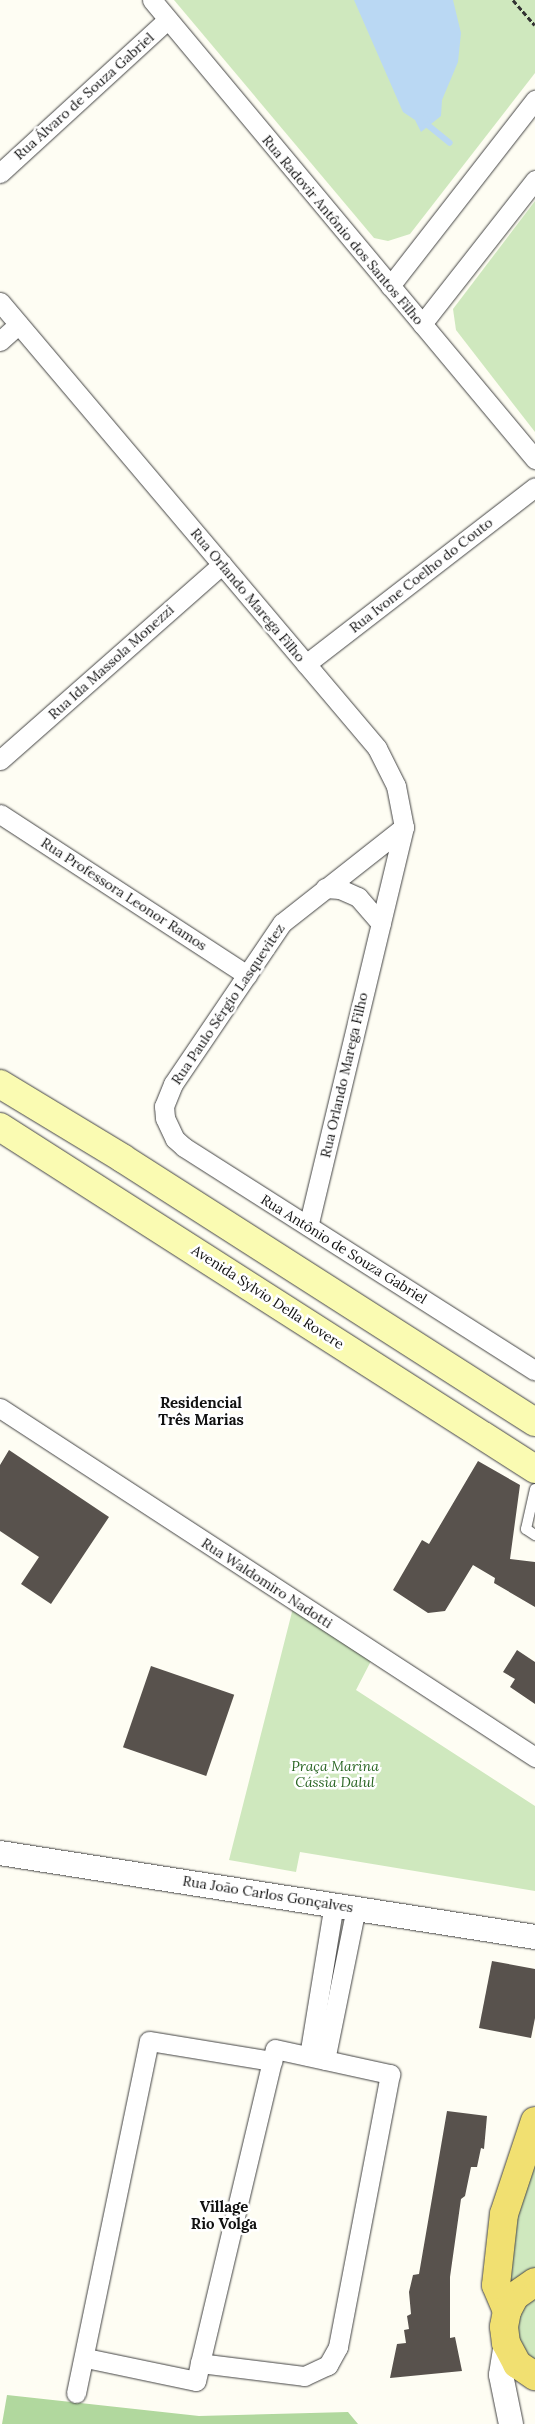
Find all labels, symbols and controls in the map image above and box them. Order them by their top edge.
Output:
street label: Rua Álvaro de Souza Gabriel [11,29,157,163]
street label: Rua Radovir Antônio dos Santos Filho [259,132,427,328]
street label: Rua Ivone Coelho do Couto [346,514,496,636]
street label: Rua Orlando Marega Filho [187,525,309,665]
street label: Rua Ida Massola Monezzi [45,601,177,723]
street label: Rua Professora Leonor Ramos [38,834,210,954]
street label: Rua Paulo Sérgio Lasquevitez [168,920,288,1088]
street label: Rua Orlando Marega Filho [317,991,371,1159]
street label: Rua Antônio de Souza Gabriel [258,1191,430,1307]
street label: Avenida Sylvio Della Rovere [189,1241,347,1353]
district label: Residencial Três Marias [158,1393,244,1428]
street label: Rua Waldomiro Nadotti [198,1534,336,1632]
park label: Praça Marina Cássia Dalul [291,1758,379,1790]
street label: Rua João Carlos Gonçalves [182,1872,354,1916]
district label: Village Rio Volga [191,2197,257,2232]

